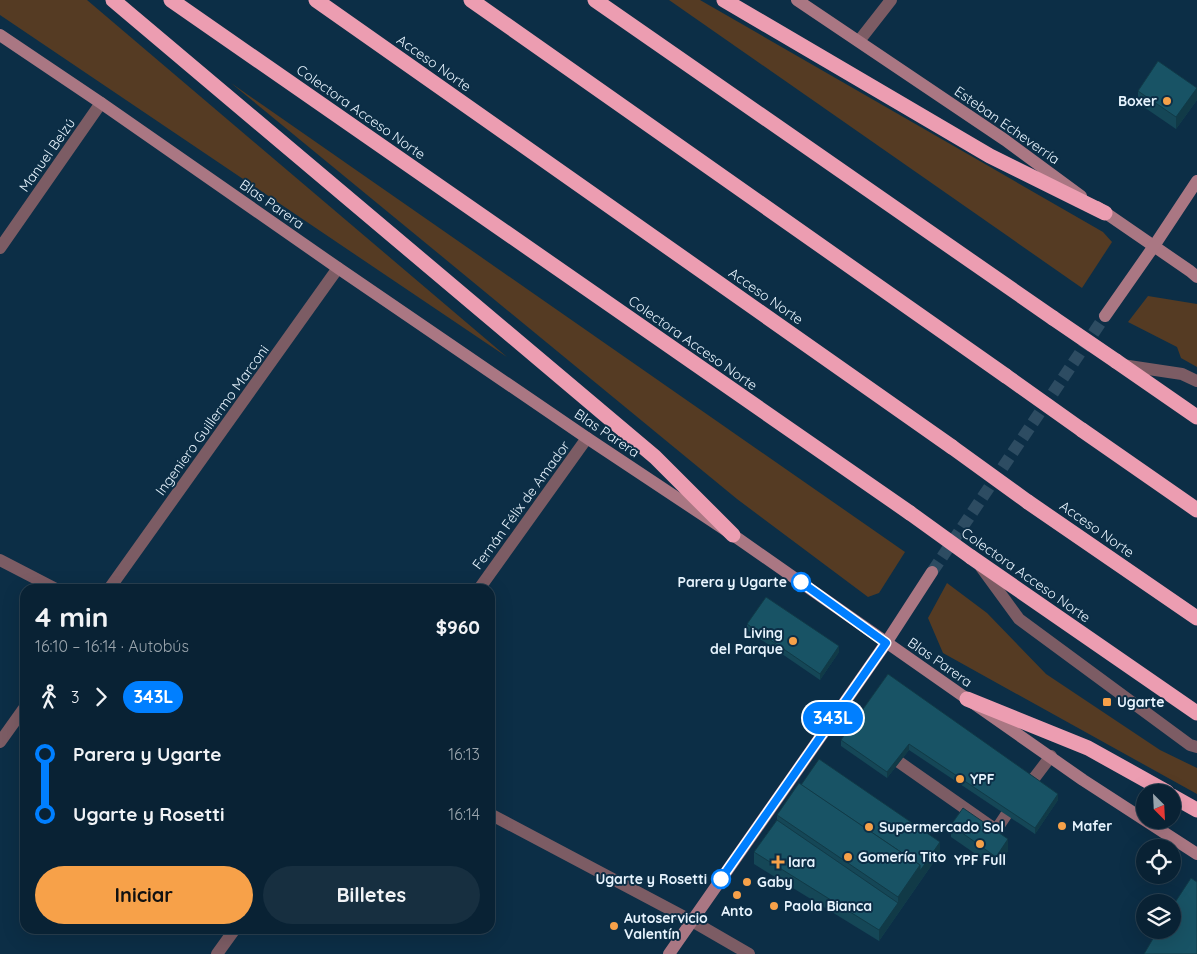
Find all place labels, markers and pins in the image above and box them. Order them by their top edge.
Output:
place label: Boxer [1118,92,1157,110]
marker: Boxer [1161,95,1173,107]
marker: Parera y Ugarte [791,572,811,592]
place label: Parera y Ugarte [678,573,787,591]
place label: Living del Parque [710,624,783,658]
marker: Living del Parque [787,635,799,647]
place label: Ugarte [1117,693,1165,711]
marker: Ugarte [1101,696,1113,708]
place label: YPF [970,770,995,788]
marker: YPF [954,773,966,785]
place label: Mafer [1072,817,1112,835]
place label: Supermercado Sol [879,818,1004,836]
marker: Mafer [1056,820,1068,832]
marker: Supermercado Sol [863,821,875,833]
marker: YPF Full [974,838,986,850]
place label: Gomería Tito [858,848,946,866]
marker: Gomería Tito [842,851,854,863]
place label: YPF Full [954,851,1006,869]
place label: Iara [788,853,815,871]
marker: Iara [772,856,784,868]
marker: Ugarte y Rosetti [711,869,731,889]
place label: Ugarte y Rosetti [595,870,707,888]
place label: Gaby [757,873,793,891]
marker: Gaby [741,876,753,888]
marker: Anto [731,889,743,901]
place label: Paola Bianca [784,897,872,915]
marker: Paola Bianca [768,900,780,912]
place label: Anto [721,902,753,920]
place label: Autoservicio Valentín [624,909,708,943]
marker: Autoservicio Valentín [608,920,620,932]

